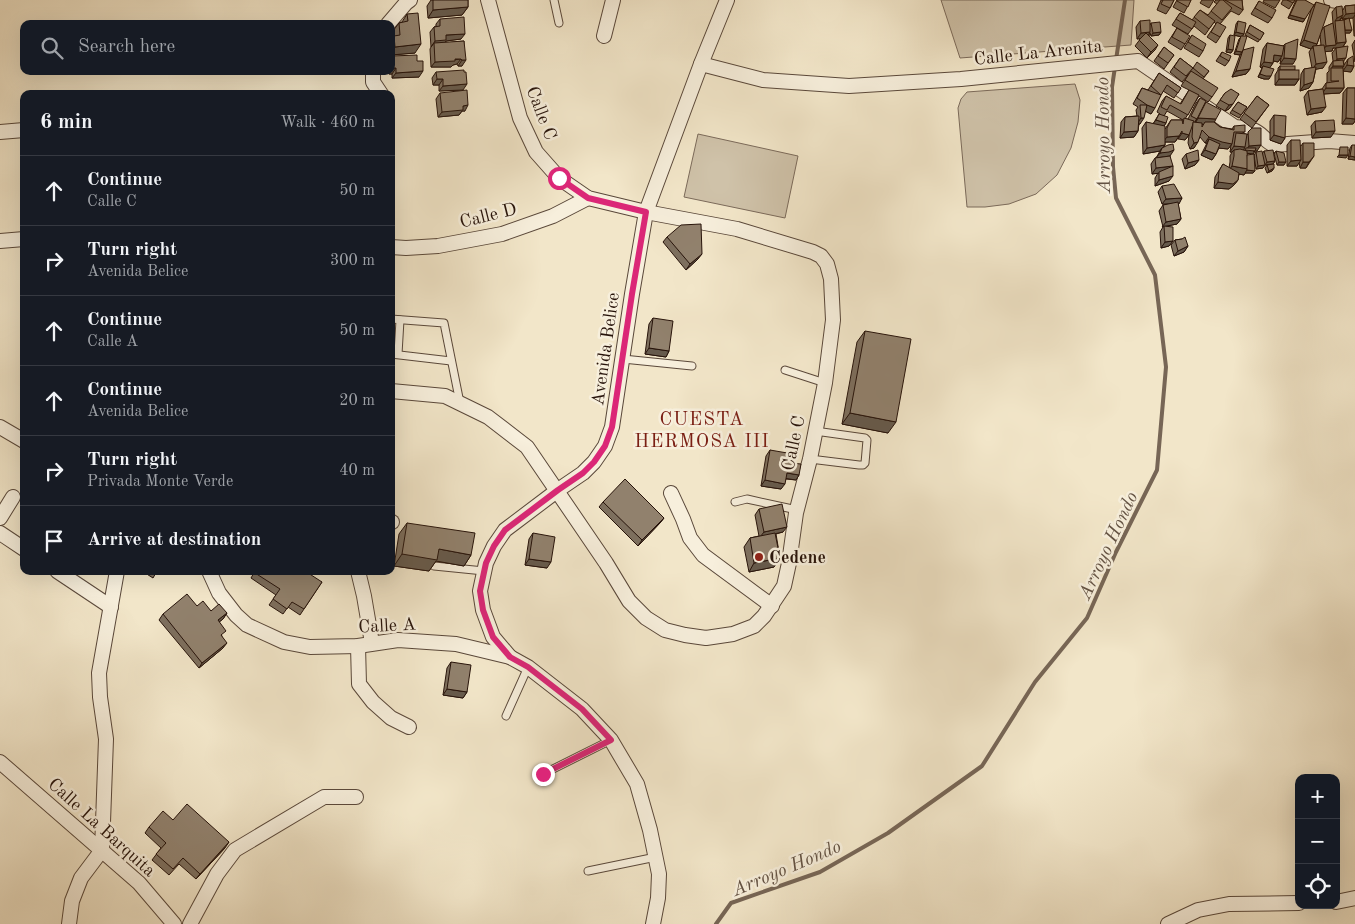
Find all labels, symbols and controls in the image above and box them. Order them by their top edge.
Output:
search box [20,20,395,75]
icon: search [38,34,66,62]
street label: Calle La Arenita [973,37,1103,69]
text: Search here [78,38,175,57]
water label: Arroyo Hondo [1094,76,1115,194]
street label: Calle C [523,84,560,143]
text: 6 min [40,112,93,133]
text: Walk · 460 m [280,115,375,131]
route start [548,167,571,190]
text: Continue [87,171,162,190]
icon: ahead [40,177,68,205]
text: 50 m [339,183,375,199]
text: Calle C [87,194,137,210]
street label: Calle D [458,200,519,232]
text: Turn right [87,241,177,260]
icon: right [40,247,68,275]
text: 300 m [330,253,375,269]
text: Avenida Belice [87,264,188,280]
street label: Avenida Belice [589,291,623,407]
text: Continue [87,311,162,330]
icon: ahead [40,317,68,345]
text: 50 m [339,323,375,339]
text: Calle A [87,334,138,350]
text: Continue [87,381,162,400]
icon: ahead [40,387,68,415]
text: 20 m [339,393,375,409]
text: Avenida Belice [87,404,188,420]
district label: CUESTA HERMOSA III [634,411,770,452]
street label: Calle C [779,414,809,472]
text: Turn right [87,451,177,470]
icon: right [40,457,68,485]
text: 40 m [339,463,375,479]
text: Privada Monte Verde [87,474,233,490]
water label: Arroyo Hondo [1076,489,1143,604]
icon: arrive [40,527,68,555]
text: Arrive at destination [87,531,261,550]
place label: Cedene [769,549,826,567]
marker: Cedene [753,551,765,563]
street label: Calle A [358,615,417,636]
route end [532,763,555,786]
map controls [1295,774,1340,909]
button: + [1295,774,1340,819]
street label: Calle La Barquita [44,775,158,880]
button: − [1295,819,1340,864]
water label: Arroyo Hondo [729,838,844,901]
button: locate [1295,864,1340,909]

